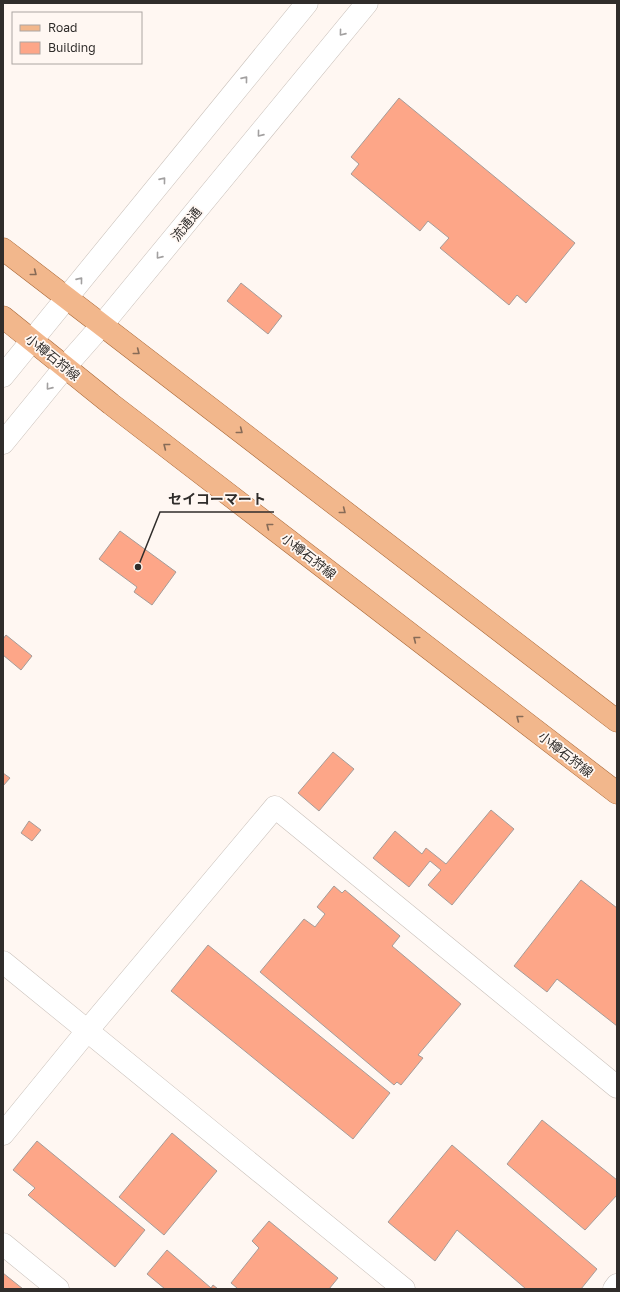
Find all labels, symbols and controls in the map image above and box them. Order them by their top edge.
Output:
legend [12,12,142,64]
text: Road [48,20,77,35]
one-way arrow [340,29,347,36]
text: Building [48,40,96,55]
one-way arrow [240,76,247,84]
one-way arrow [257,129,264,136]
one-way arrow [158,177,165,184]
street label: 流通通 [168,204,204,244]
one-way arrow [157,251,164,258]
one-way arrow [29,269,36,276]
one-way arrow [76,278,83,285]
street label: 小樽石狩線 [23,330,83,384]
one-way arrow [133,347,140,354]
one-way arrow [46,383,53,390]
one-way arrow [236,427,243,434]
one-way arrow [163,444,170,451]
callout: セイコーマート [160,486,274,512]
text: セイコーマート [168,490,266,507]
one-way arrow [339,506,346,513]
one-way arrow [266,523,273,530]
street label: 小樽石狩線 [278,530,340,582]
one-way arrow [414,637,421,644]
one-way arrow [517,716,524,723]
street label: 小樽石狩線 [535,728,597,780]

